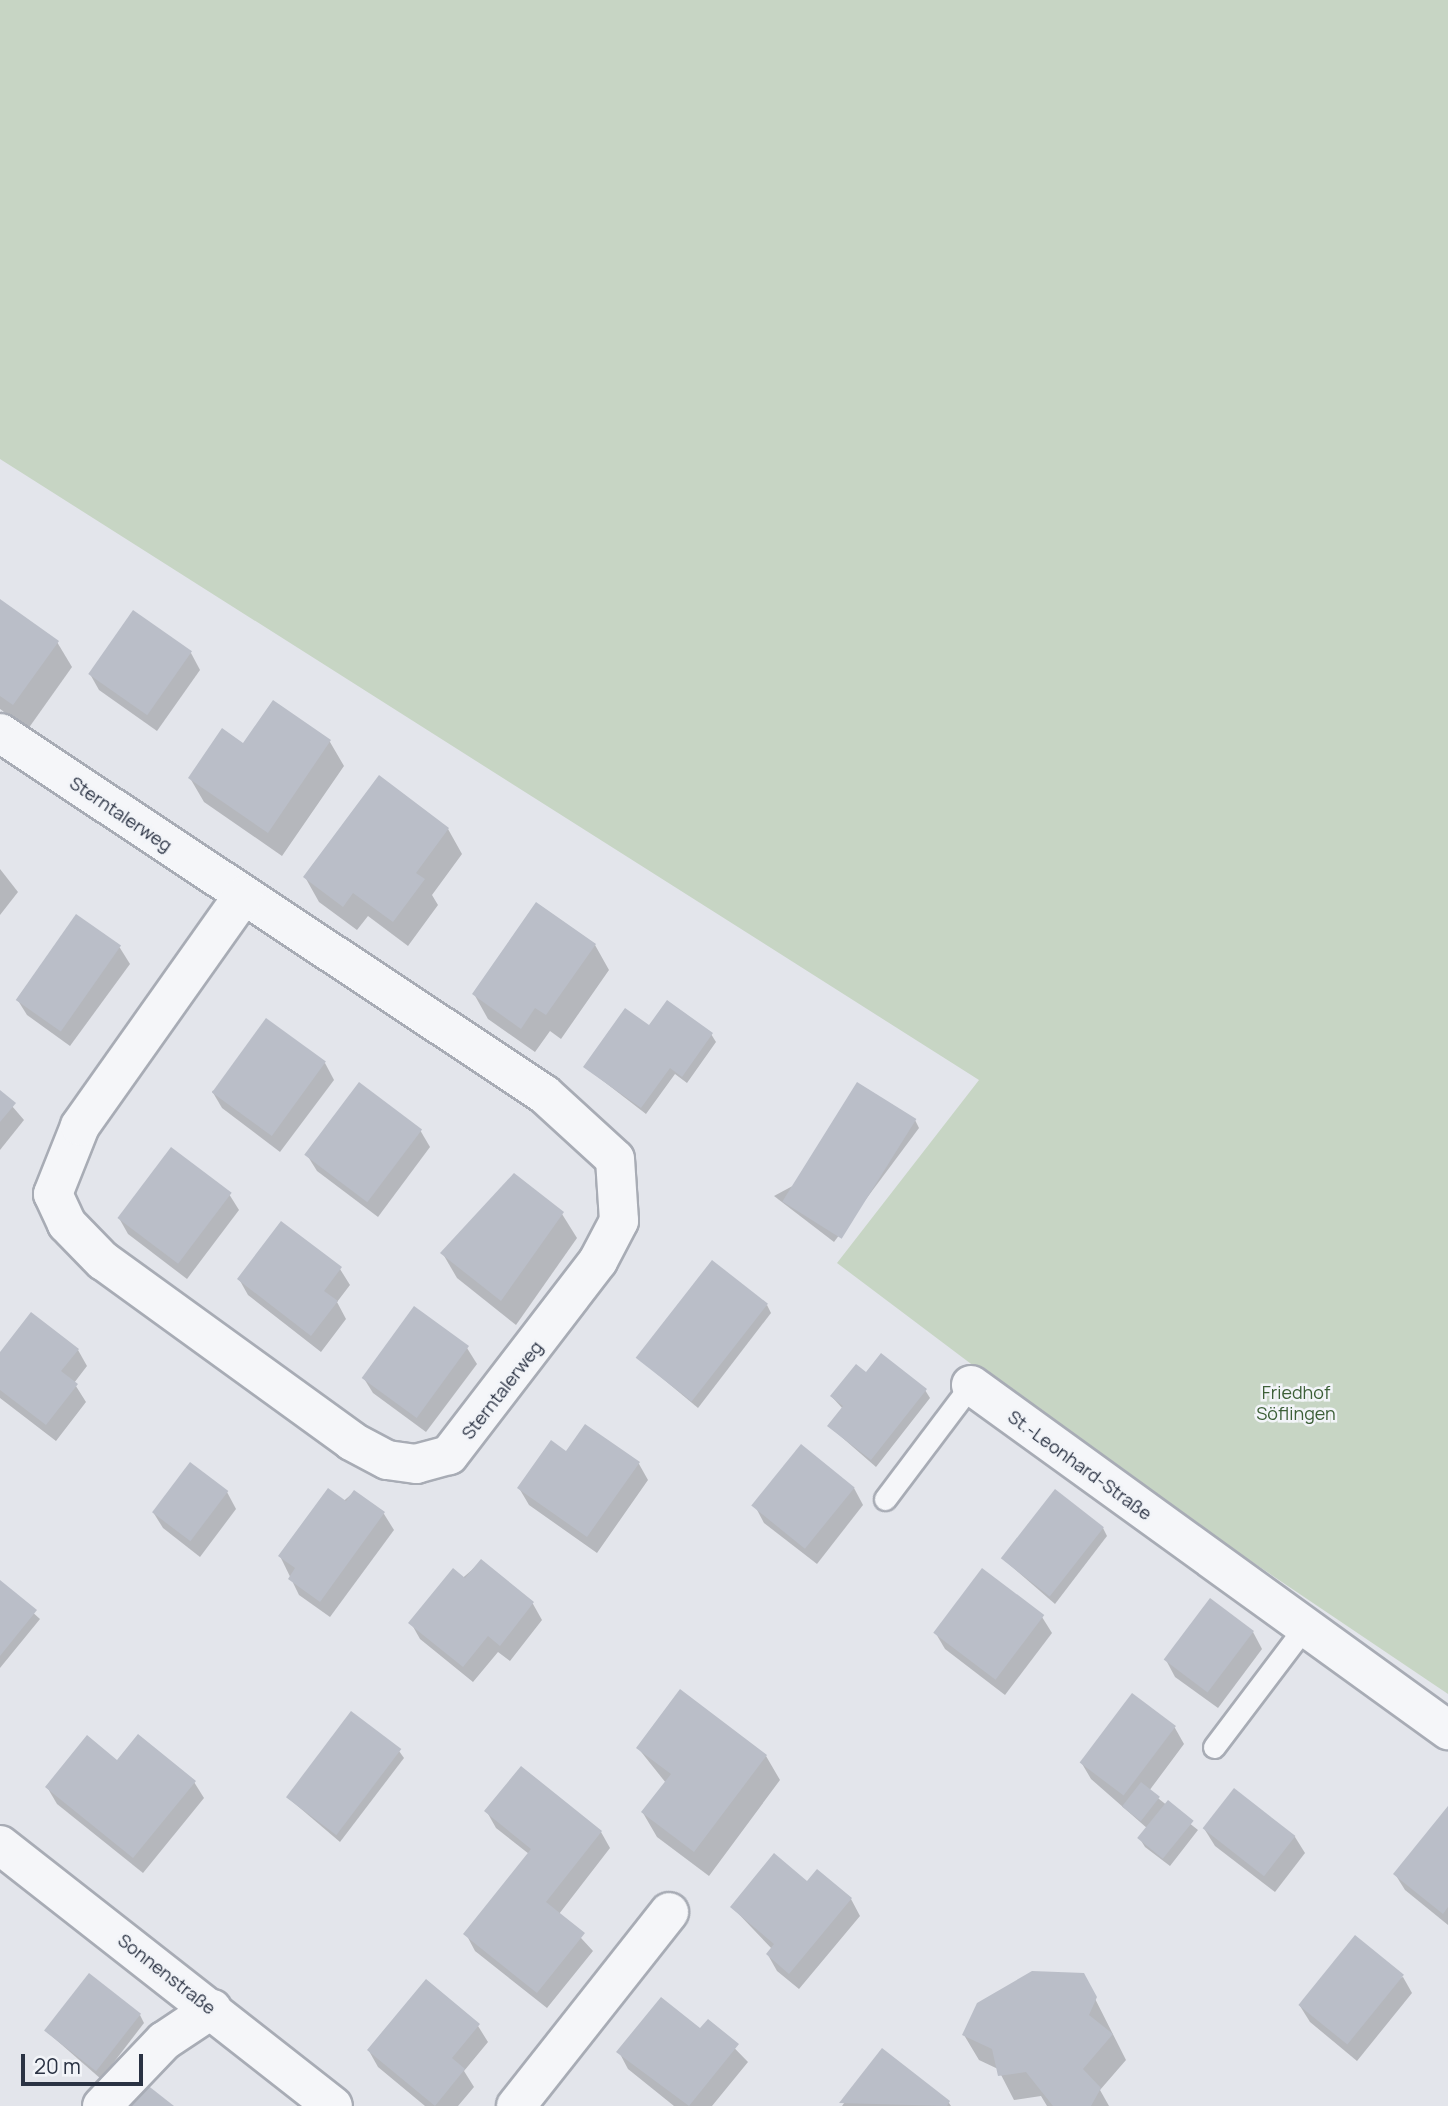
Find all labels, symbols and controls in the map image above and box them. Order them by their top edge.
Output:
street label: Sterntalerweg [66,772,176,856]
street label: Sterntalerweg [457,1337,547,1443]
park label: Friedhof Söflingen [1256,1382,1336,1424]
street label: St.-Leonhard-Straße [1004,1406,1156,1524]
street label: Sonnenstraße [114,1929,220,2019]
scale bar [24,2039,147,2084]
text: 20 m [34,2052,81,2080]

